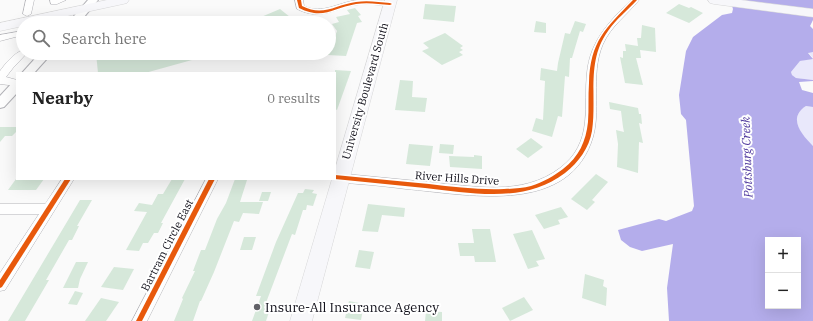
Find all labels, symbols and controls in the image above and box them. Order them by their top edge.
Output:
search box [16,16,336,60]
street label: University Boulevard South [339,21,391,161]
icon: search [30,27,52,49]
text: Search here [62,29,147,48]
text: Nearby [32,87,93,109]
text: 0 results [267,90,320,107]
water label: Pottsburg Creek [738,116,755,199]
street label: River Hills Drive [414,168,500,188]
street label: Bartram Circle East [138,197,196,293]
map controls [765,237,801,309]
button: + [765,237,801,273]
button: − [765,273,801,309]
place label: Insure-All Insurance Agency [265,299,439,316]
marker: Insure-All Insurance Agency [252,302,262,312]

